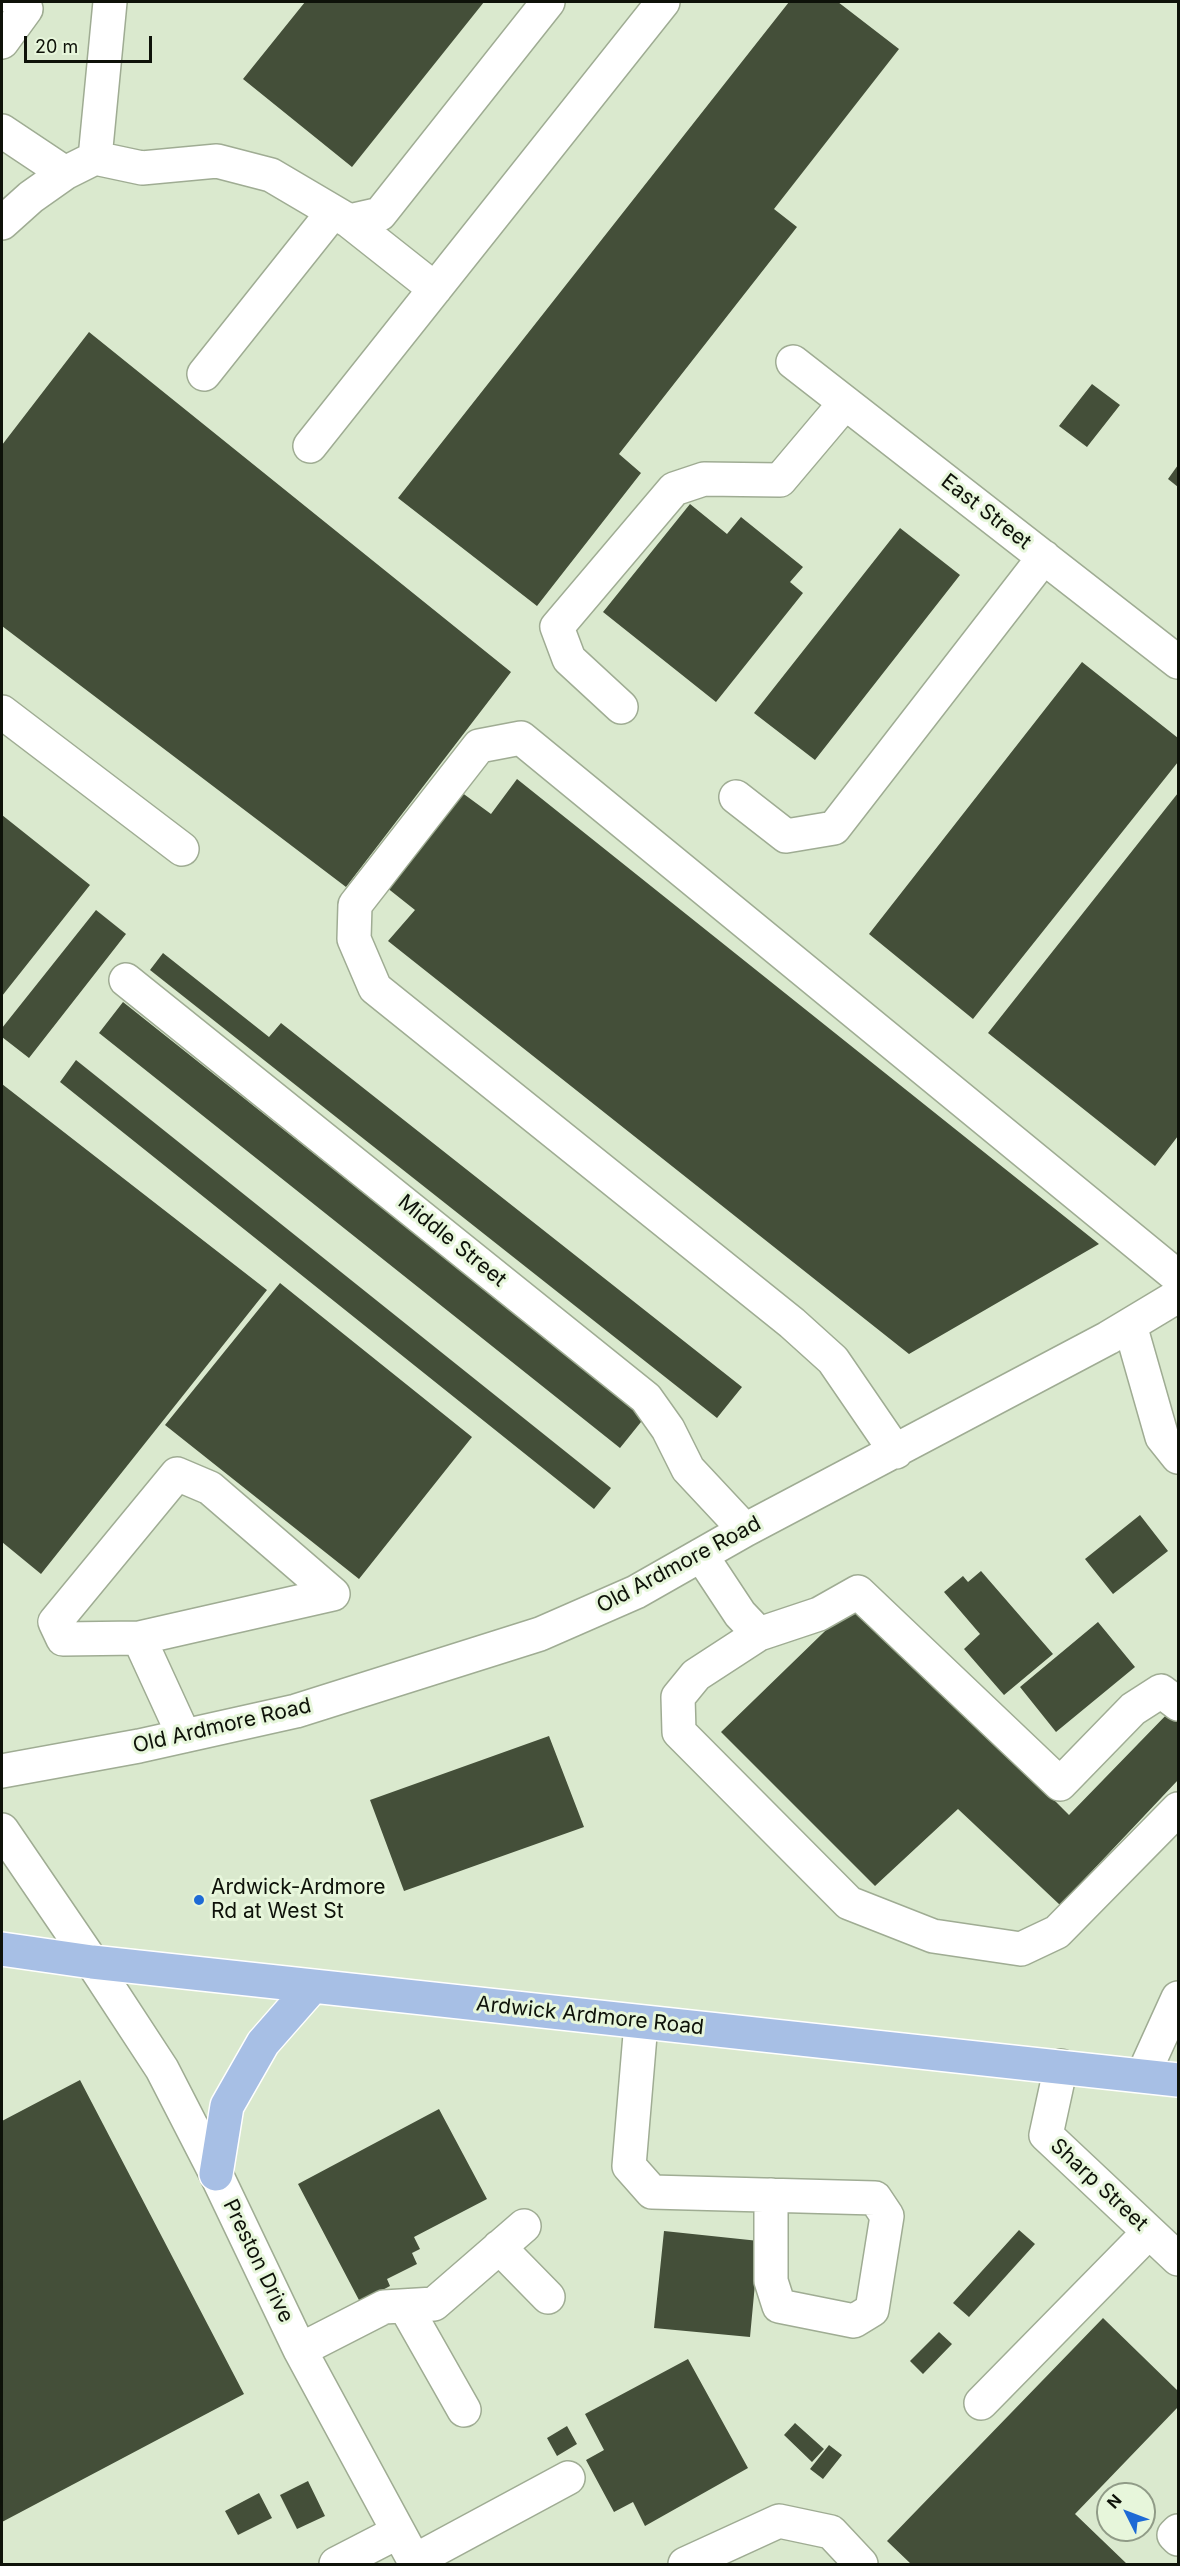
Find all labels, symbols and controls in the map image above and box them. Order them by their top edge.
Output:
scale bar [27,24,154,62]
text: 20 m [35,36,78,57]
street label: East Street [936,469,1036,555]
street label: Middle Street [393,1190,511,1292]
street label: Old Ardmore Road [593,1511,765,1619]
street label: Old Ardmore Road [130,1693,314,1759]
place label: Ardwick-Ardmore Rd at West St [211,1875,385,1925]
marker: Ardwick-Ardmore Rd at West St [192,1893,206,1907]
street label: Ardwick Ardmore Road [475,1992,705,2040]
street label: Sharp Street [1045,2134,1153,2236]
street label: Preston Drive [217,2195,299,2327]
north arrow [1096,2482,1156,2542]
text: N [1103,2490,1126,2513]

